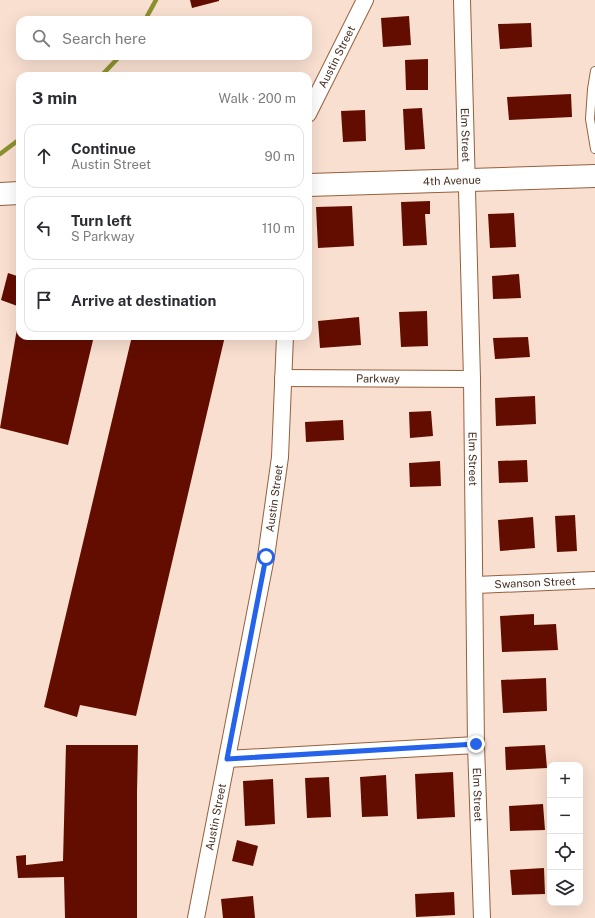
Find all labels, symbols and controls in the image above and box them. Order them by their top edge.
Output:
search box [16,16,312,60]
street label: Austin Street [316,24,357,90]
icon: search [30,27,52,49]
text: Search here [62,30,146,47]
text: 3 min [32,88,77,108]
text: Walk · 200 m [219,91,296,106]
street label: Elm Street [459,108,472,162]
text: Continue [71,140,136,157]
icon: ahead [33,145,55,167]
text: 90 m [265,149,295,164]
text: Austin Street [71,157,151,172]
street label: 4th Avenue [423,174,481,187]
text: Turn left [71,212,132,229]
icon: left [33,217,55,239]
text: 110 m [262,221,295,236]
text: S Parkway [71,229,135,244]
icon: arrive [33,289,55,311]
text: Arrive at destination [71,292,216,309]
street label: Parkway [356,372,400,385]
street label: Elm Street [467,432,479,486]
street label: Austin Street [264,464,285,533]
route start [257,548,275,566]
street label: Swanson Street [494,575,576,590]
route end [467,735,485,753]
map controls [547,762,583,906]
button: + [547,762,583,798]
street label: Elm Street [471,767,485,822]
street label: Austin Street [203,782,228,851]
button: − [547,798,583,834]
button: locate [547,834,583,870]
button: layers [547,870,583,906]

